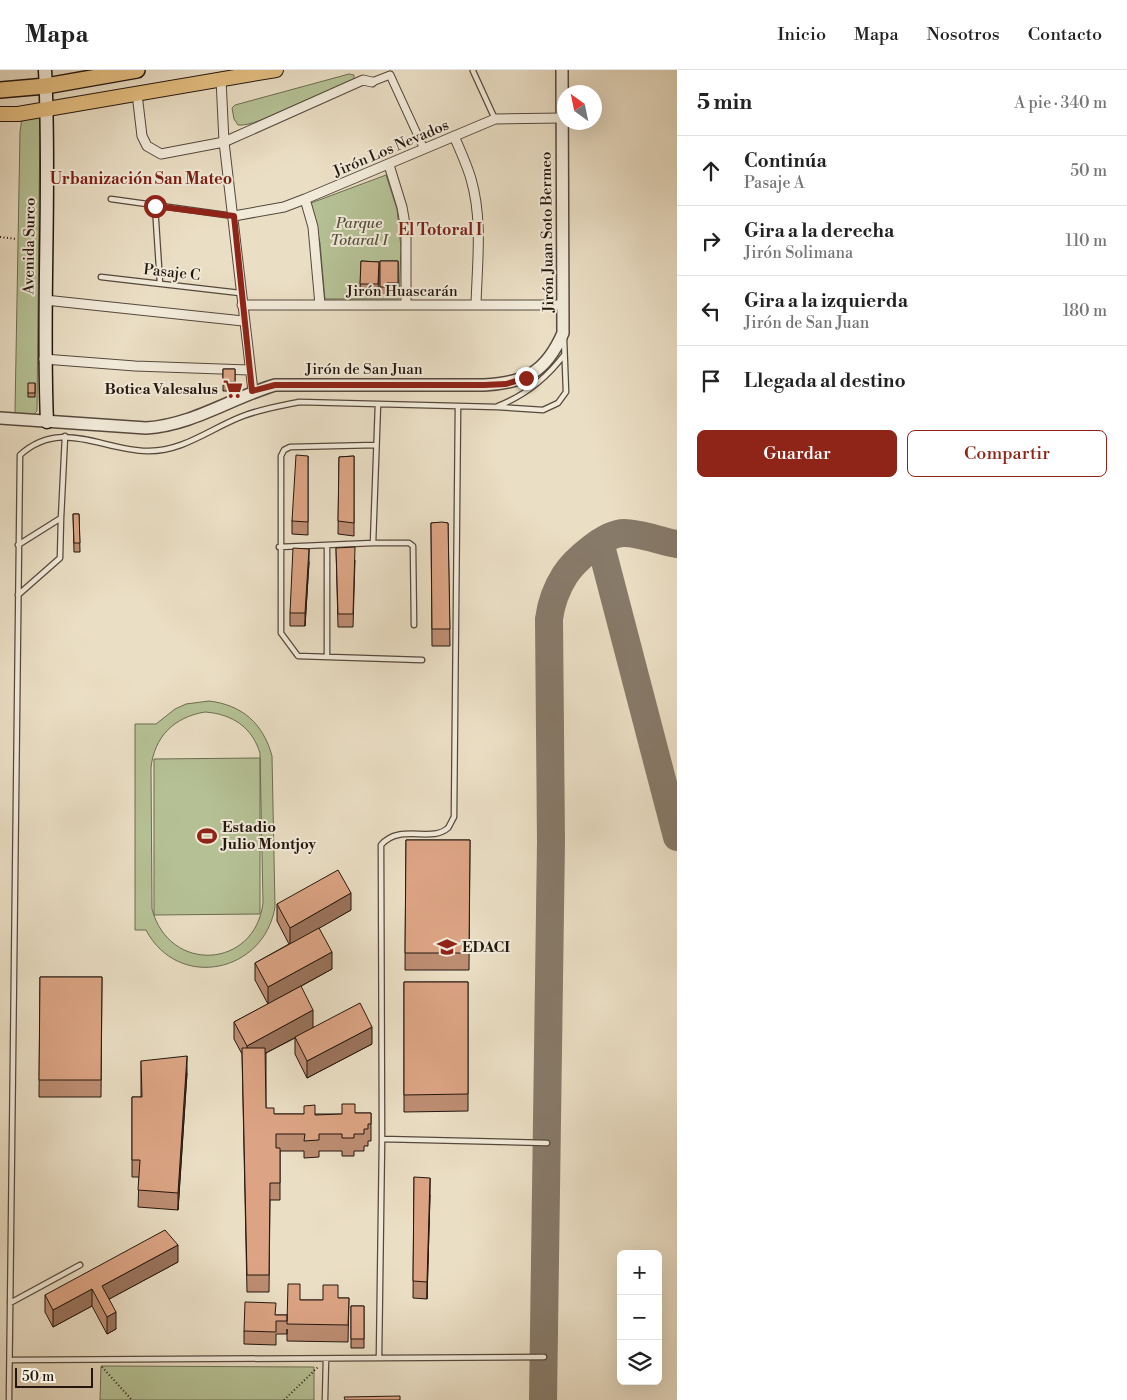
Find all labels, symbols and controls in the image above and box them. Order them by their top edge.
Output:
text: Mapa [25,20,88,50]
text: Inicio [777,23,826,46]
text: Mapa [854,23,899,46]
text: Nosotros [927,23,1000,46]
text: Contacto [1028,23,1102,46]
north arrow [557,85,602,130]
text: 5 min [697,90,752,116]
text: A pie · 340 m [1014,93,1107,113]
street label: Jirón Los Nevados [330,116,452,182]
text: Continúa [744,149,827,173]
street label: Jirón Juan Soto Bermeo [537,151,558,314]
icon: ahead [697,157,725,185]
text: 50 m [1070,161,1107,181]
district label: Urbanización San Mateo [50,169,232,189]
text: Pasaje A [744,173,805,193]
route start [144,195,167,218]
street label: Avenida Surco [19,197,40,296]
park label: Parque Totaral I [330,214,389,250]
text: Gira a la derecha [744,219,894,243]
district label: El Totoral I [398,220,482,240]
icon: right [697,227,725,255]
text: 110 m [1065,231,1107,251]
text: Jirón Solimana [744,243,853,263]
street label: Pasaje C [143,260,201,285]
street label: Jirón Huascarán [345,282,458,301]
text: Gira a la izquierda [744,289,908,313]
icon: left [697,297,725,325]
text: 180 m [1063,301,1107,321]
text: Jirón de San Juan [744,313,869,333]
street label: Jirón de San Juan [304,360,423,379]
route end [515,367,538,390]
icon: arrive [697,367,725,395]
text: Llegada al destino [744,369,906,393]
supermarket icon: Botica Valesalus [222,378,244,400]
place label: Botica Valesalus [105,380,218,399]
button: Guardar [697,430,897,477]
button: Compartir [907,430,1107,477]
place label: Estadio Julio Montjoy [220,818,317,854]
sports icon: Estadio Julio Montjoy [196,825,218,847]
school or university icon: EDACI [436,936,458,958]
place label: EDACI [462,938,510,957]
map controls [617,1250,662,1385]
button: + [617,1250,662,1295]
button: − [617,1295,662,1340]
button: layers [617,1340,662,1385]
scale bar [15,1365,92,1388]
text: 50 m [22,1368,54,1386]

